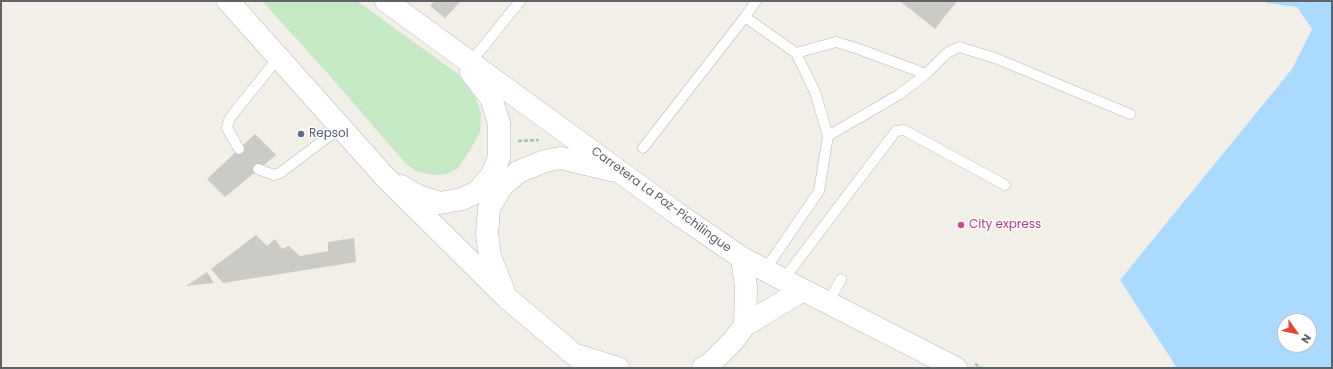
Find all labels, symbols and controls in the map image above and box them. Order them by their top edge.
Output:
place label: Repsol [309,127,349,141]
marker: Repsol [296,129,306,139]
street label: Carretera La Paz-Pichilingue [588,144,734,256]
place label: City express [969,218,1041,232]
marker: City express [956,220,966,230]
north arrow [1277,313,1317,353]
text: N [1297,331,1315,347]

